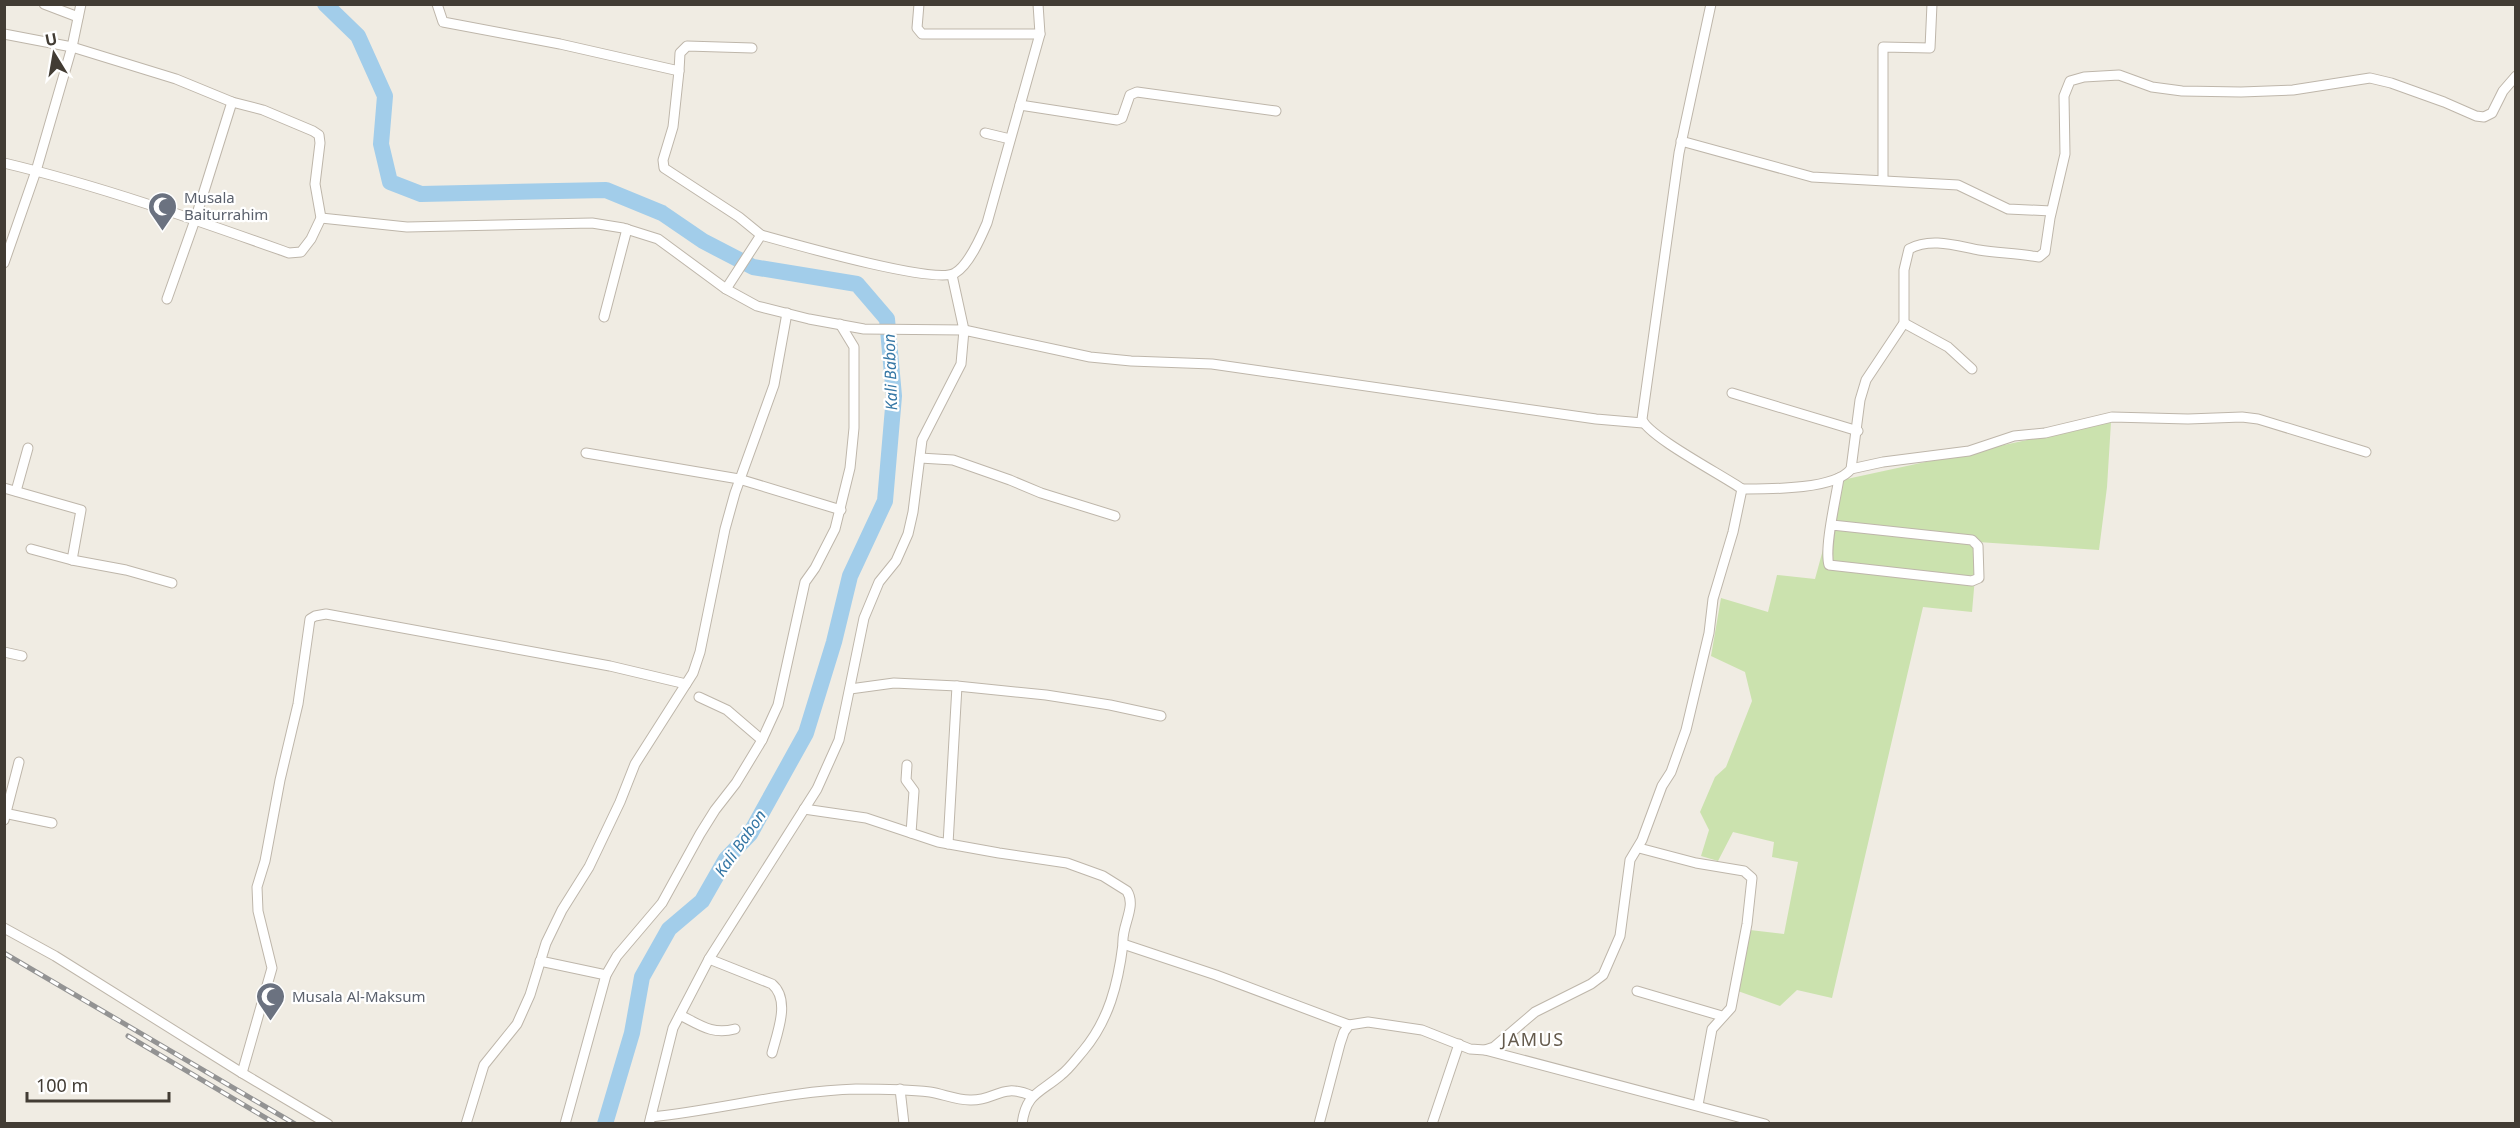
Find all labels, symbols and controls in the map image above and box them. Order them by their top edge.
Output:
north arrow [24,24,84,84]
text: U [43,27,59,51]
place label: Musala Baiturrahim [184,187,268,224]
mosque icon: Musala Baiturrahim [147,190,179,232]
water label: Kali Babon [878,333,902,411]
water label: Kali Babon [709,805,771,881]
mosque icon: Musala Al-Maksum [255,980,287,1022]
place label: Musala Al-Maksum [292,986,425,1006]
district label: JAMUS [1499,1027,1565,1051]
scale bar [27,1065,170,1103]
text: 100 m [36,1073,88,1097]

